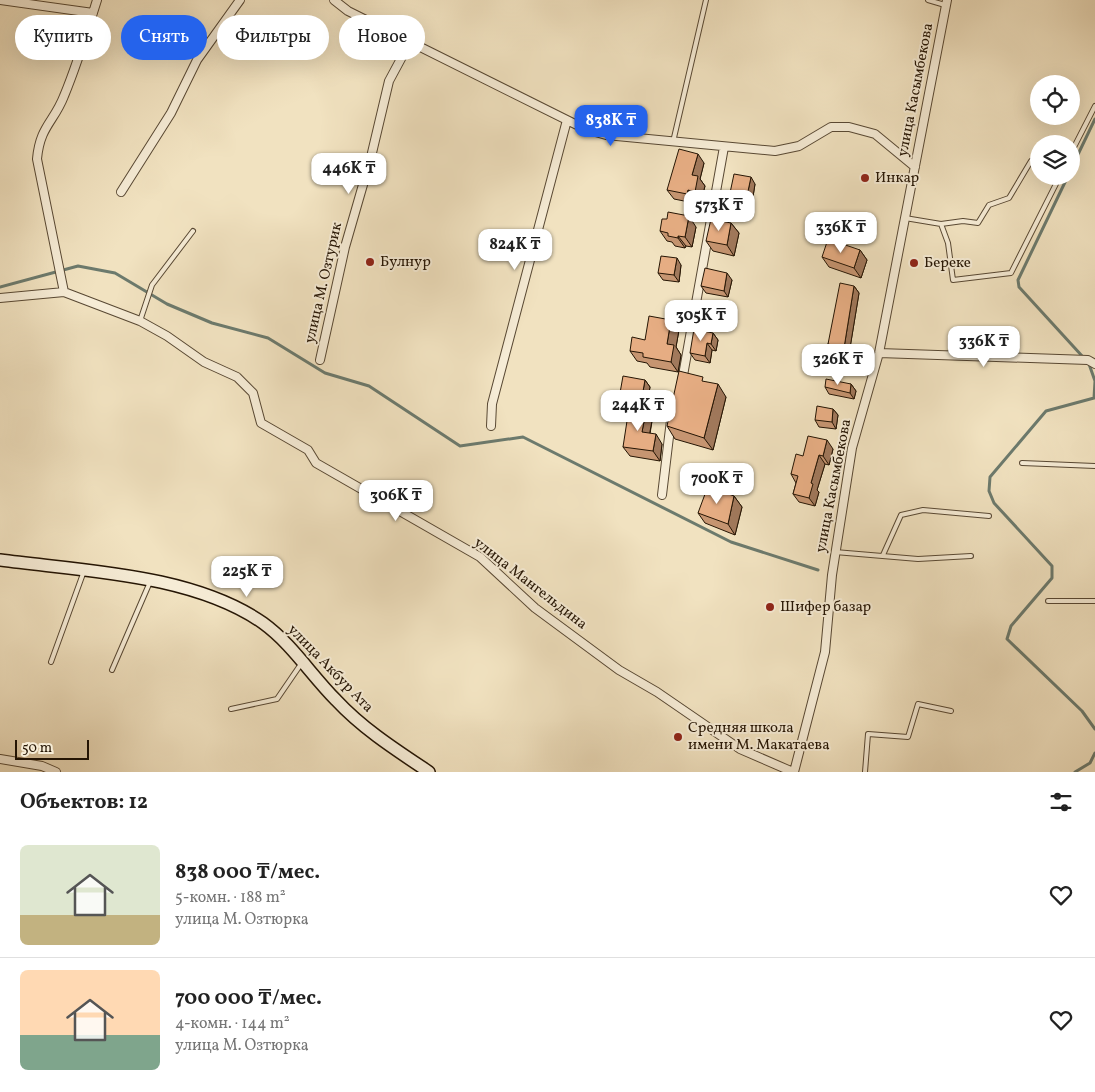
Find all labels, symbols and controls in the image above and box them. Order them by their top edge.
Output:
chip: Купить [15,15,111,60]
chip: Снять [121,15,207,60]
chip: Фильтры [217,15,329,60]
chip: Новое [339,15,425,60]
street label: улица Касымбекова [893,21,939,159]
map controls [1030,75,1080,185]
button: locate [1030,75,1080,125]
pin: 838K ₸ [570,104,652,147]
text: 838K ₸ [586,110,636,132]
button: layers [1030,135,1080,185]
pin: 446K ₸ [308,152,390,195]
text: 446K ₸ [322,158,376,180]
place label: Инкар [875,168,919,189]
marker: Инкар [859,172,871,184]
pin: 573K ₸ [678,190,760,232]
text: 573K ₸ [695,195,743,217]
pin: 336K ₸ [800,212,882,254]
text: 336K ₸ [816,217,866,239]
street label: улица М. Озтурик [300,220,348,346]
pin: 824K ₸ [474,228,556,271]
text: 824K ₸ [489,234,541,256]
place label: Булнур [380,252,431,273]
place label: Береке [924,253,971,274]
marker: Булнур [364,256,376,268]
marker: Береке [908,257,920,269]
pin: 305K ₸ [660,300,742,342]
text: 305K ₸ [676,305,726,327]
pin: 336K ₸ [943,326,1025,368]
text: 336K ₸ [959,331,1009,353]
pin: 326K ₸ [797,344,879,386]
text: 326K ₸ [813,349,863,371]
pin: 244K ₸ [597,390,679,432]
text: 244K ₸ [612,395,664,417]
street label: улица Касымбекова [811,417,857,555]
pin: 700K ₸ [676,462,758,505]
text: 700K ₸ [691,468,743,490]
pin: 306K ₸ [355,480,437,522]
text: 306K ₸ [370,485,422,507]
street label: улица Мангельдина [469,533,591,635]
pin: 225K ₸ [206,556,288,598]
text: 225K ₸ [222,561,272,583]
place label: Шифер базар [780,597,871,618]
marker: Шифер базар [764,601,776,613]
street label: улица Акбур Ата [282,620,378,718]
place label: Средняя школа имени М. Макатаева [688,718,830,756]
marker: Средняя школа имени М. Макатаева [672,731,684,743]
scale bar [15,737,89,760]
text: 50 m [22,739,52,758]
text: Объектов: 12 [20,788,148,817]
icon: filters [1047,788,1075,816]
text: 838 000 ₸/мес. [175,858,320,887]
icon: home [60,865,120,925]
icon: heart [1047,881,1075,909]
text: 5-комн. · 188 m² [175,887,286,909]
text: улица М. Озтюрка [175,909,309,931]
text: 700 000 ₸/мес. [175,984,322,1013]
icon: home [60,990,120,1050]
icon: heart [1047,1006,1075,1034]
text: 4-комн. · 144 m² [175,1013,290,1035]
text: улица М. Озтюрка [175,1035,309,1057]

